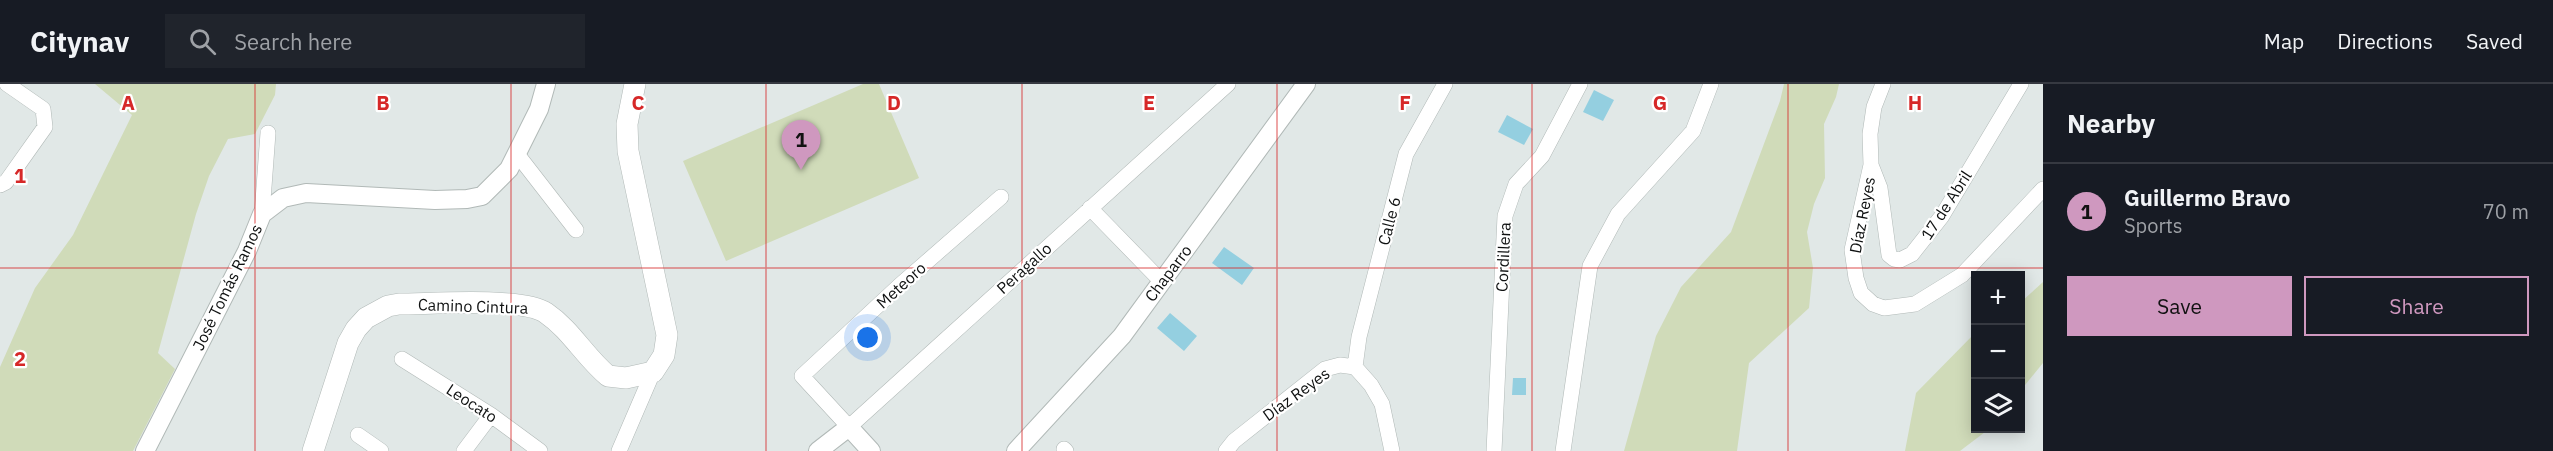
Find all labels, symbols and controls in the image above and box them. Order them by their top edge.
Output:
search box [165,14,585,68]
text: Citynav [30,23,129,60]
icon: search [186,25,219,58]
text: Search here [234,27,352,56]
text: Map [2264,27,2304,55]
text: Directions [2337,27,2433,55]
text: Saved [2466,27,2523,55]
text: A [121,89,135,116]
text: B [376,89,390,116]
text: C [631,89,645,116]
text: D [887,89,901,116]
text: E [1143,89,1155,116]
text: F [1399,89,1411,116]
text: G [1653,89,1667,116]
text: H [1908,89,1922,116]
text: Nearby [2067,106,2155,140]
pin: 1 [782,120,820,170]
text: 1 [14,162,26,189]
street label: 17 de Abril [1916,167,1976,243]
street label: Díaz Reyes [1845,175,1879,255]
text: Guillermo Bravo [2124,183,2291,212]
street label: Calle 6 [1373,195,1405,247]
text: 1 [2081,198,2093,225]
text: 70 m [2483,198,2529,225]
text: Sports [2124,212,2183,239]
street label: José Tomás Ramos [188,221,266,353]
street label: Cordillera [1491,221,1515,292]
street label: Peragallo [992,238,1056,298]
street label: Chaparro [1140,241,1196,305]
street label: Meteoro [872,258,930,312]
map controls [1971,271,2025,433]
button: + [1971,271,2025,325]
button: Save [2067,276,2292,336]
button: Share [2304,276,2529,336]
street label: Camino Cintura [418,294,529,318]
your location [853,323,882,352]
button: − [1971,325,2025,379]
text: 2 [14,345,26,372]
street label: Díaz Reyes [1259,363,1333,425]
street label: Leocato [443,379,501,427]
button: layers [1971,379,2025,433]

